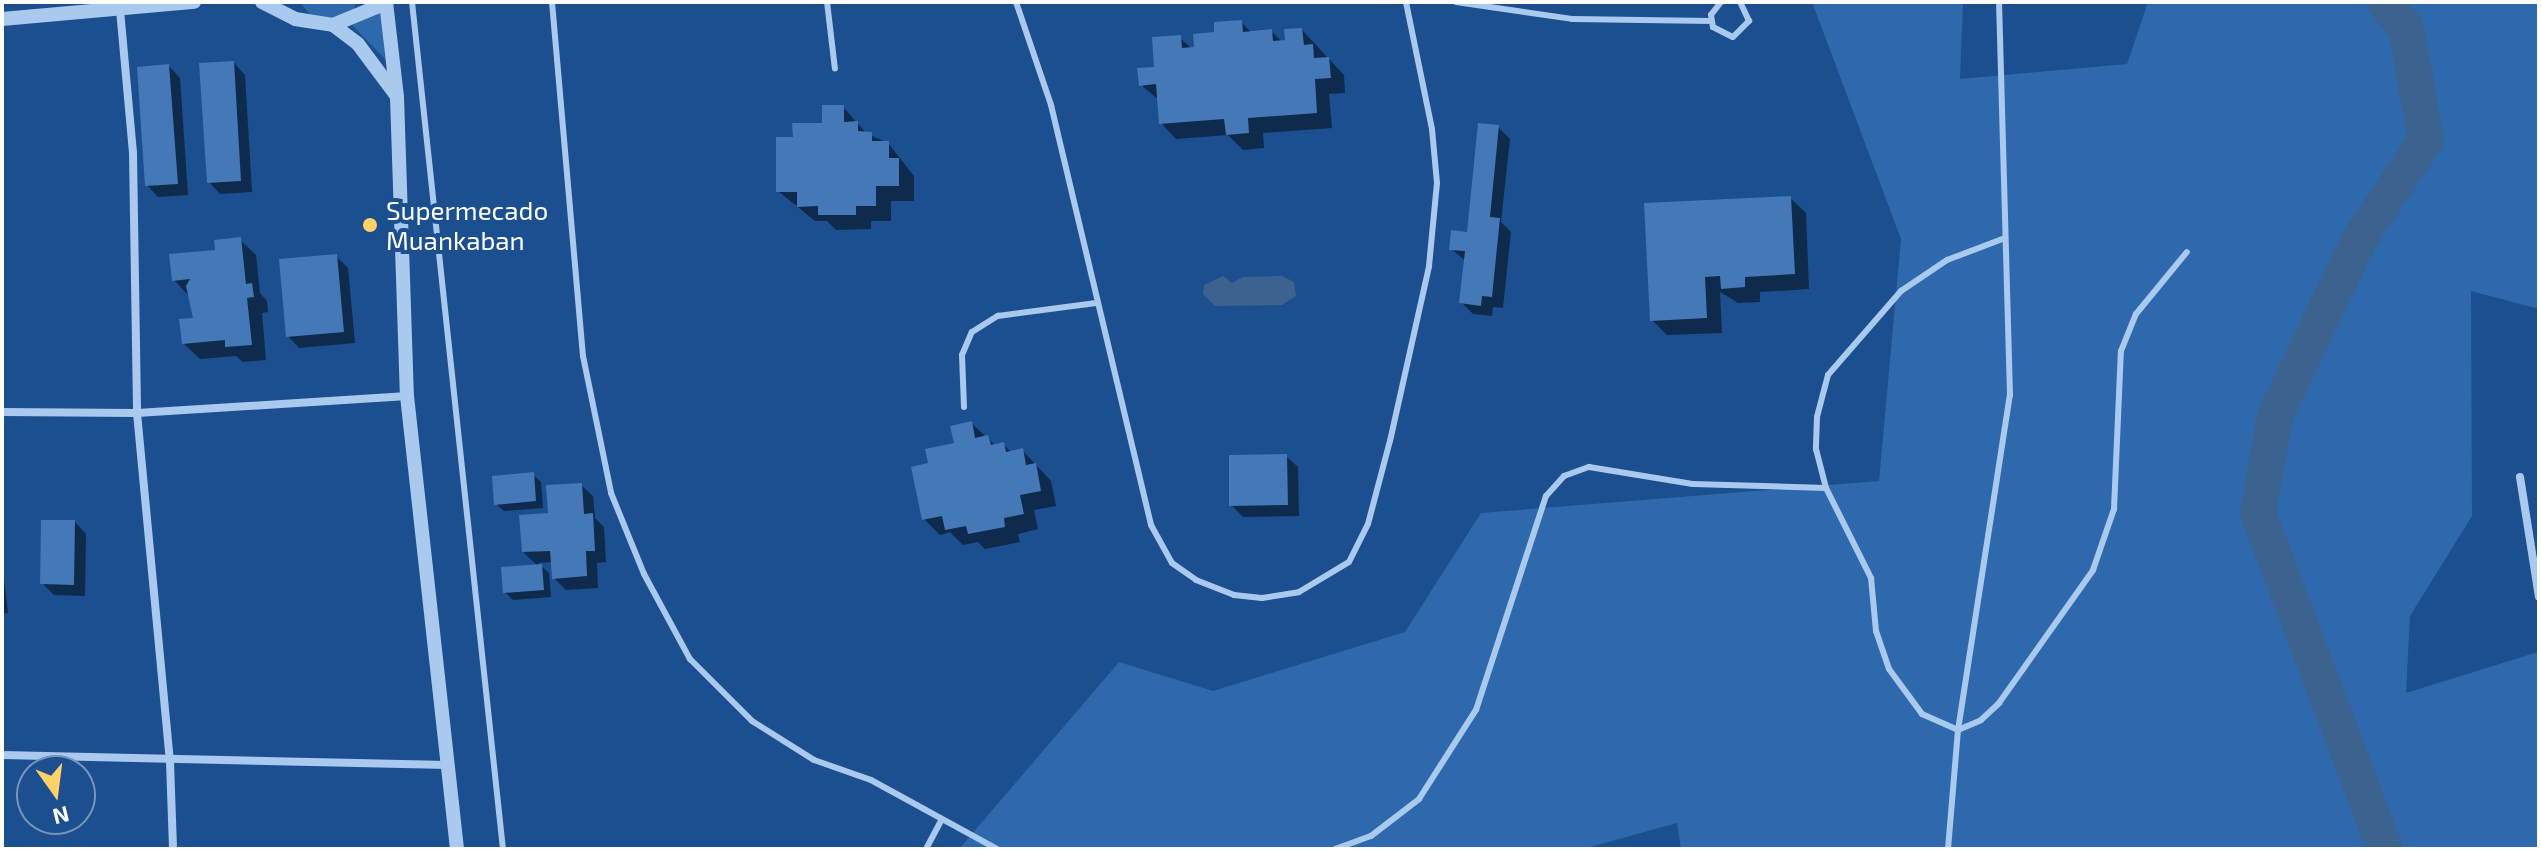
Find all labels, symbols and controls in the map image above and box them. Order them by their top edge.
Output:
place label: Supermecado Muankaban [386,194,548,256]
marker: Supermecado Muankaban [361,216,379,234]
north arrow [16,755,96,835]
text: N [50,802,72,831]

